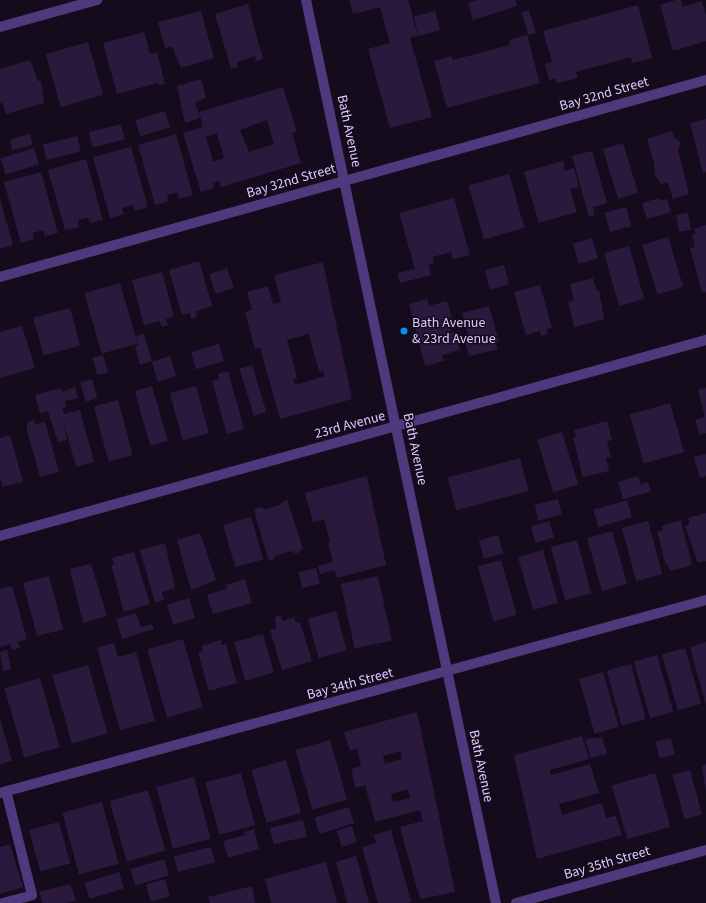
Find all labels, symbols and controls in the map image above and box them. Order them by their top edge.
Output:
street label: Bay 32nd Street [558,73,650,115]
street label: Bath Avenue [333,93,365,169]
street label: Bay 32nd Street [245,160,337,202]
place label: Bath Avenue & 23rd Avenue [412,315,496,348]
marker: Bath Avenue & 23rd Avenue [399,326,409,336]
street label: 23rd Avenue [313,408,387,442]
street label: Bath Avenue [399,411,431,487]
street label: Bay 34th Street [305,664,395,704]
street label: Bath Avenue [465,728,497,804]
street label: Bay 35th Street [562,843,652,883]

